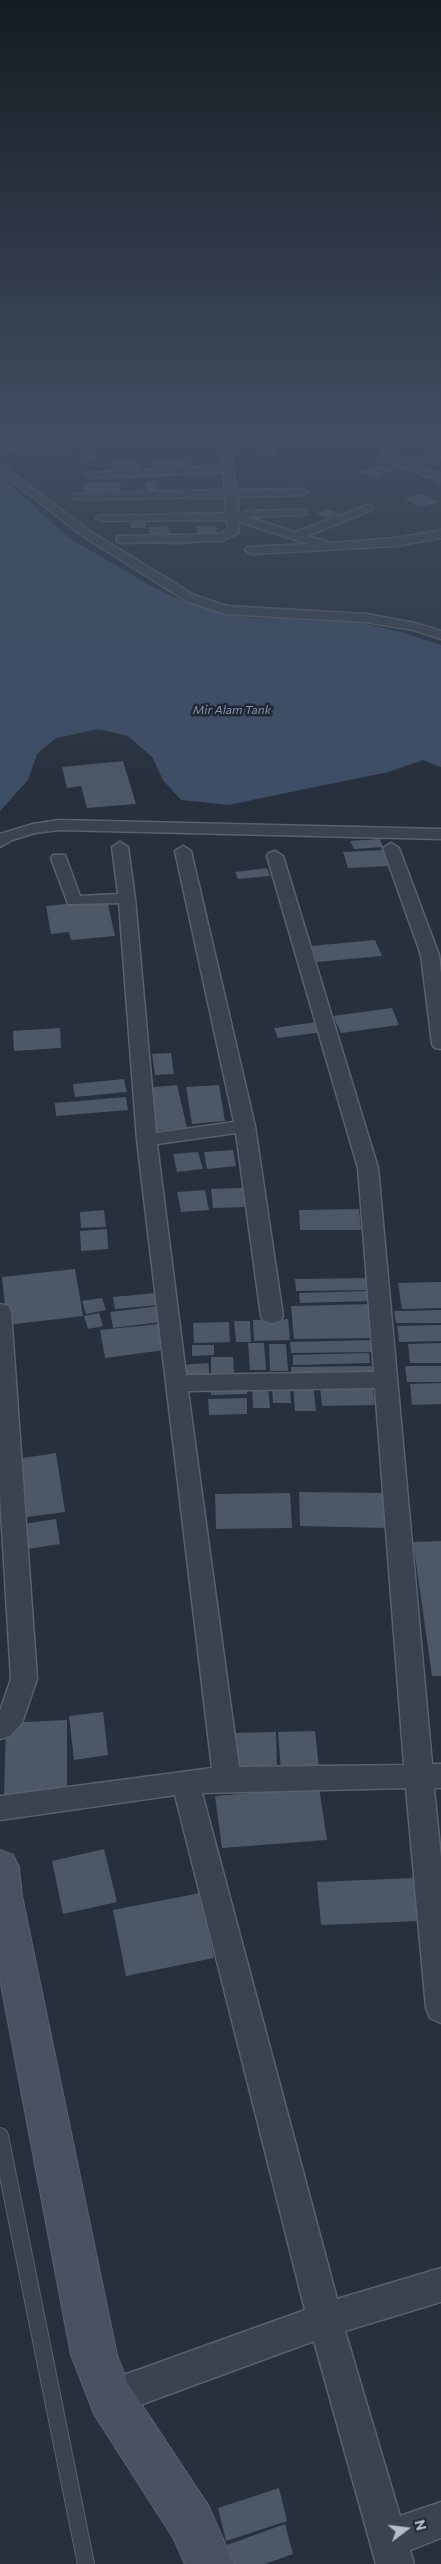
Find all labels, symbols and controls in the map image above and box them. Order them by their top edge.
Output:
water label: Mir Alam Tank [193,703,271,717]
north arrow [381,2504,431,2554]
text: N [411,2518,431,2532]

